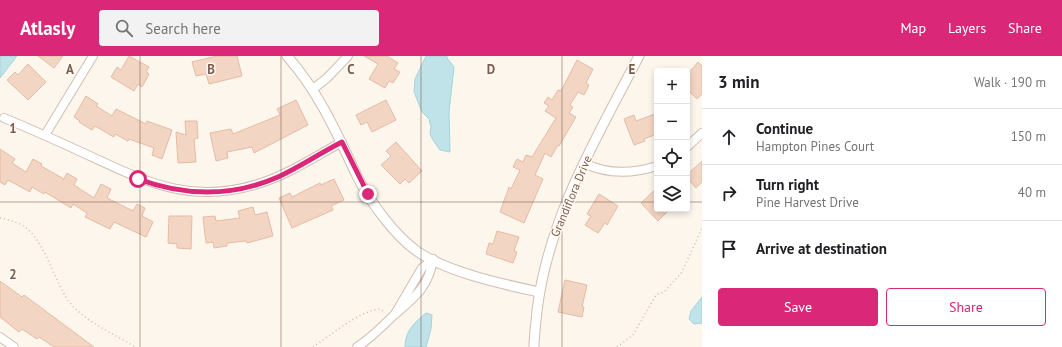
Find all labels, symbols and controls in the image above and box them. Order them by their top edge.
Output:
search box [99,10,379,46]
text: Atlasly [20,16,75,40]
icon: search [113,17,135,39]
text: Search here [145,19,221,38]
text: Map [900,19,926,37]
text: Layers [948,19,986,37]
text: Share [1008,19,1042,37]
text: A [66,61,74,78]
text: B [207,61,215,78]
text: C [347,61,355,78]
text: D [487,61,495,78]
text: E [629,61,636,78]
map controls [654,68,690,212]
button: + [654,68,690,104]
text: 3 min [718,71,759,93]
text: Walk · 190 m [974,74,1046,91]
button: − [654,104,690,140]
text: Continue [756,119,813,138]
text: 1 [9,120,17,137]
icon: ahead [718,126,740,148]
text: 150 m [1011,128,1046,145]
text: Hampton Pines Court [756,138,874,155]
button: locate [654,140,690,176]
street label: Grandiflora Drive [547,153,595,239]
route start [129,170,147,188]
text: Turn right [756,175,819,194]
button: layers [654,176,690,212]
icon: right [718,182,740,204]
text: 40 m [1018,184,1046,201]
route end [359,185,377,203]
text: Pine Harvest Drive [756,194,859,211]
icon: arrive [718,238,740,260]
text: Arrive at destination [756,239,887,258]
text: 2 [9,266,17,283]
button: Save [718,288,878,326]
button: Share [886,288,1046,326]

